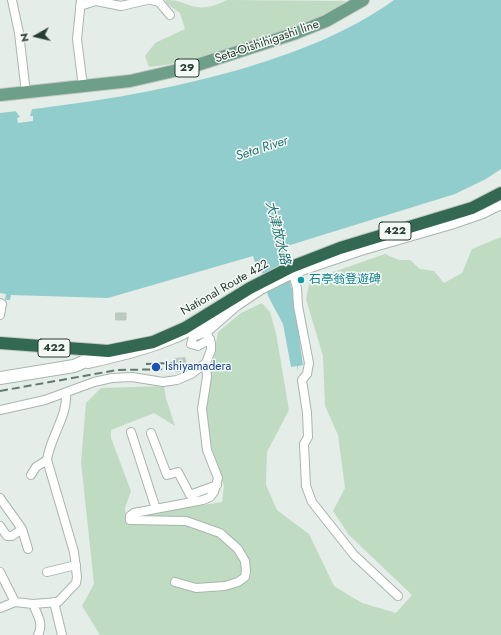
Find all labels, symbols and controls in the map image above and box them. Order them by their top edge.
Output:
north arrow [16,16,56,56]
street label: Seta-Oishihigashi line [213,17,321,67]
text: N [16,32,33,43]
road number: 29 [175,59,199,77]
water label: Seta River [234,133,290,165]
water label: 大津放水路 [262,200,292,266]
road number: 422 [379,222,411,240]
street label: National Route 422 [179,257,271,319]
place label: 石亭翁登遊碑 [309,273,381,287]
marker: 石亭翁登遊碑 [296,275,306,285]
road number: 422 [38,339,70,357]
place label: Ishiyamadera [165,360,231,374]
marker: Ishiyamadera [150,361,162,373]

